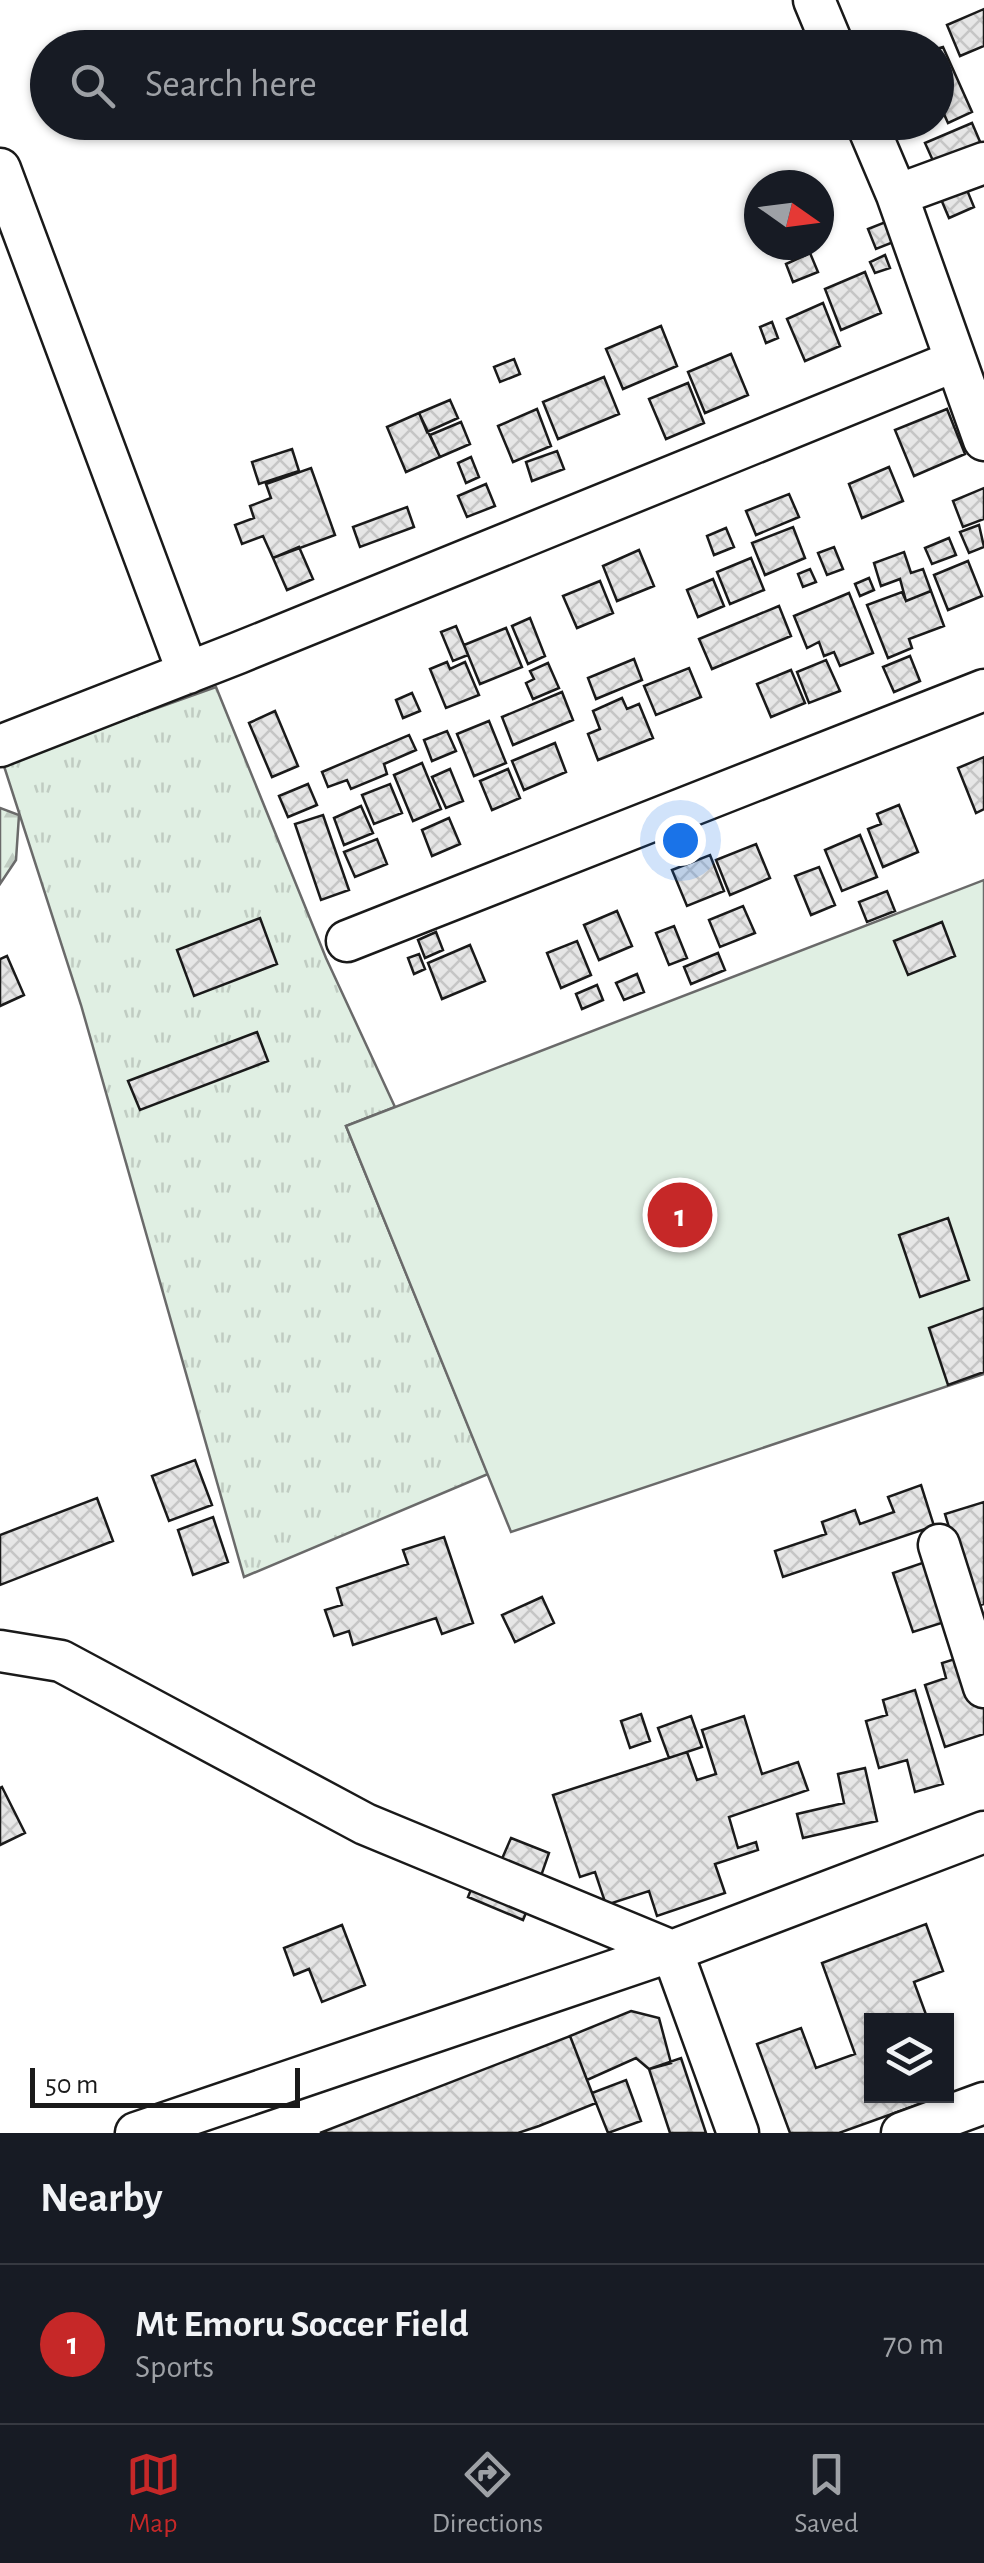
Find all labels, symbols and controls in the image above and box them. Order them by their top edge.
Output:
search box [30,30,954,140]
icon: search [65,58,120,113]
text: Search here [145,66,317,104]
north arrow [744,170,834,260]
your location [655,815,706,866]
pin: 1 [648,1178,712,1252]
map controls [864,2013,954,2103]
button: layers [864,2013,954,2103]
scale bar [30,2063,300,2108]
text: 50 m [45,2071,99,2099]
text: Nearby [40,2177,163,2219]
text: Mt Emoru Soccer Field [135,2306,469,2344]
text: 1 [67,2328,78,2360]
text: 70 m [883,2328,944,2360]
text: Sports [135,2351,214,2383]
tab: Map [126,2447,181,2541]
tab: Directions [432,2447,543,2541]
tab: Saved [794,2447,858,2541]

